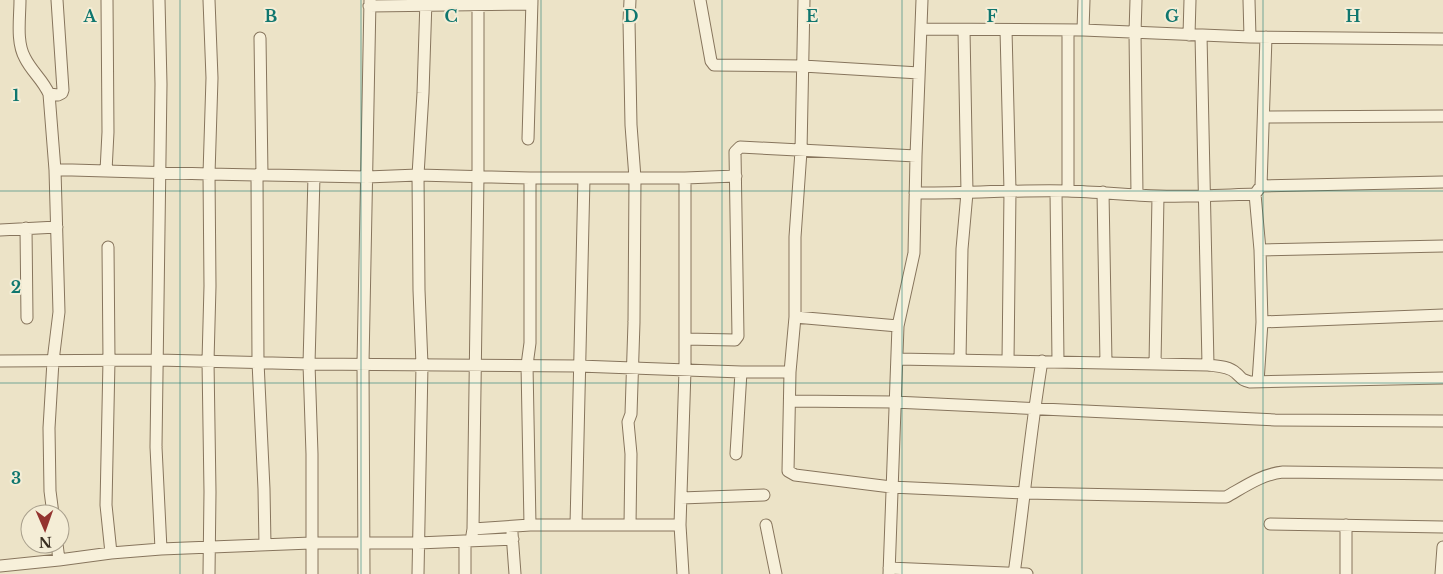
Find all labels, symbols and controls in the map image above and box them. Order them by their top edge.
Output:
text: A [83,6,98,26]
text: B [265,6,278,26]
text: C [444,6,458,26]
text: D [624,6,638,26]
text: E [806,6,818,26]
text: F [986,6,998,26]
text: G [1165,6,1179,26]
text: H [1345,6,1361,26]
text: 1 [13,85,20,105]
text: 2 [11,277,21,297]
text: 3 [11,468,21,488]
north arrow [20,504,70,554]
text: N [39,533,52,551]

